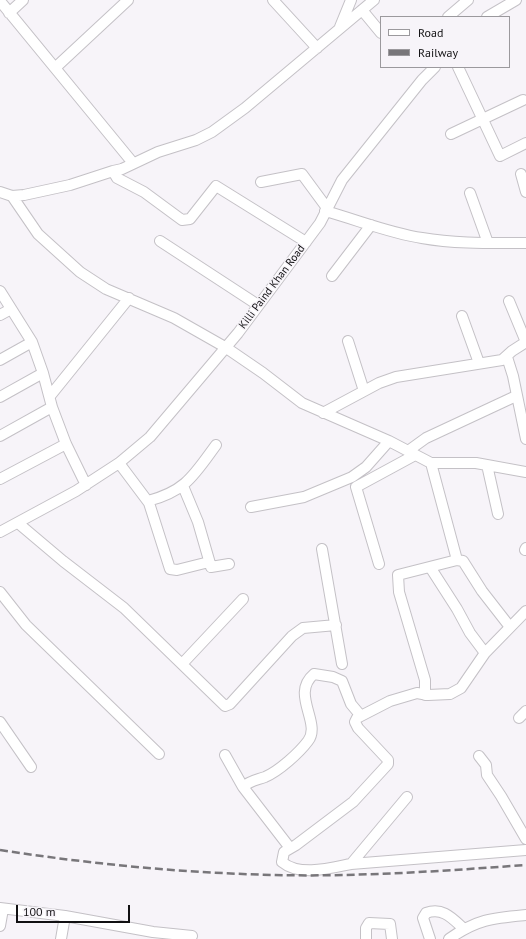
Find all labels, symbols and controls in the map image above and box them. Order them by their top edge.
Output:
legend [380,16,510,68]
text: Road [418,25,443,40]
text: Railway [418,45,458,60]
street label: Killi Paind Khan Road [236,243,308,331]
scale bar [18,897,132,923]
text: 100 m [23,904,56,919]

